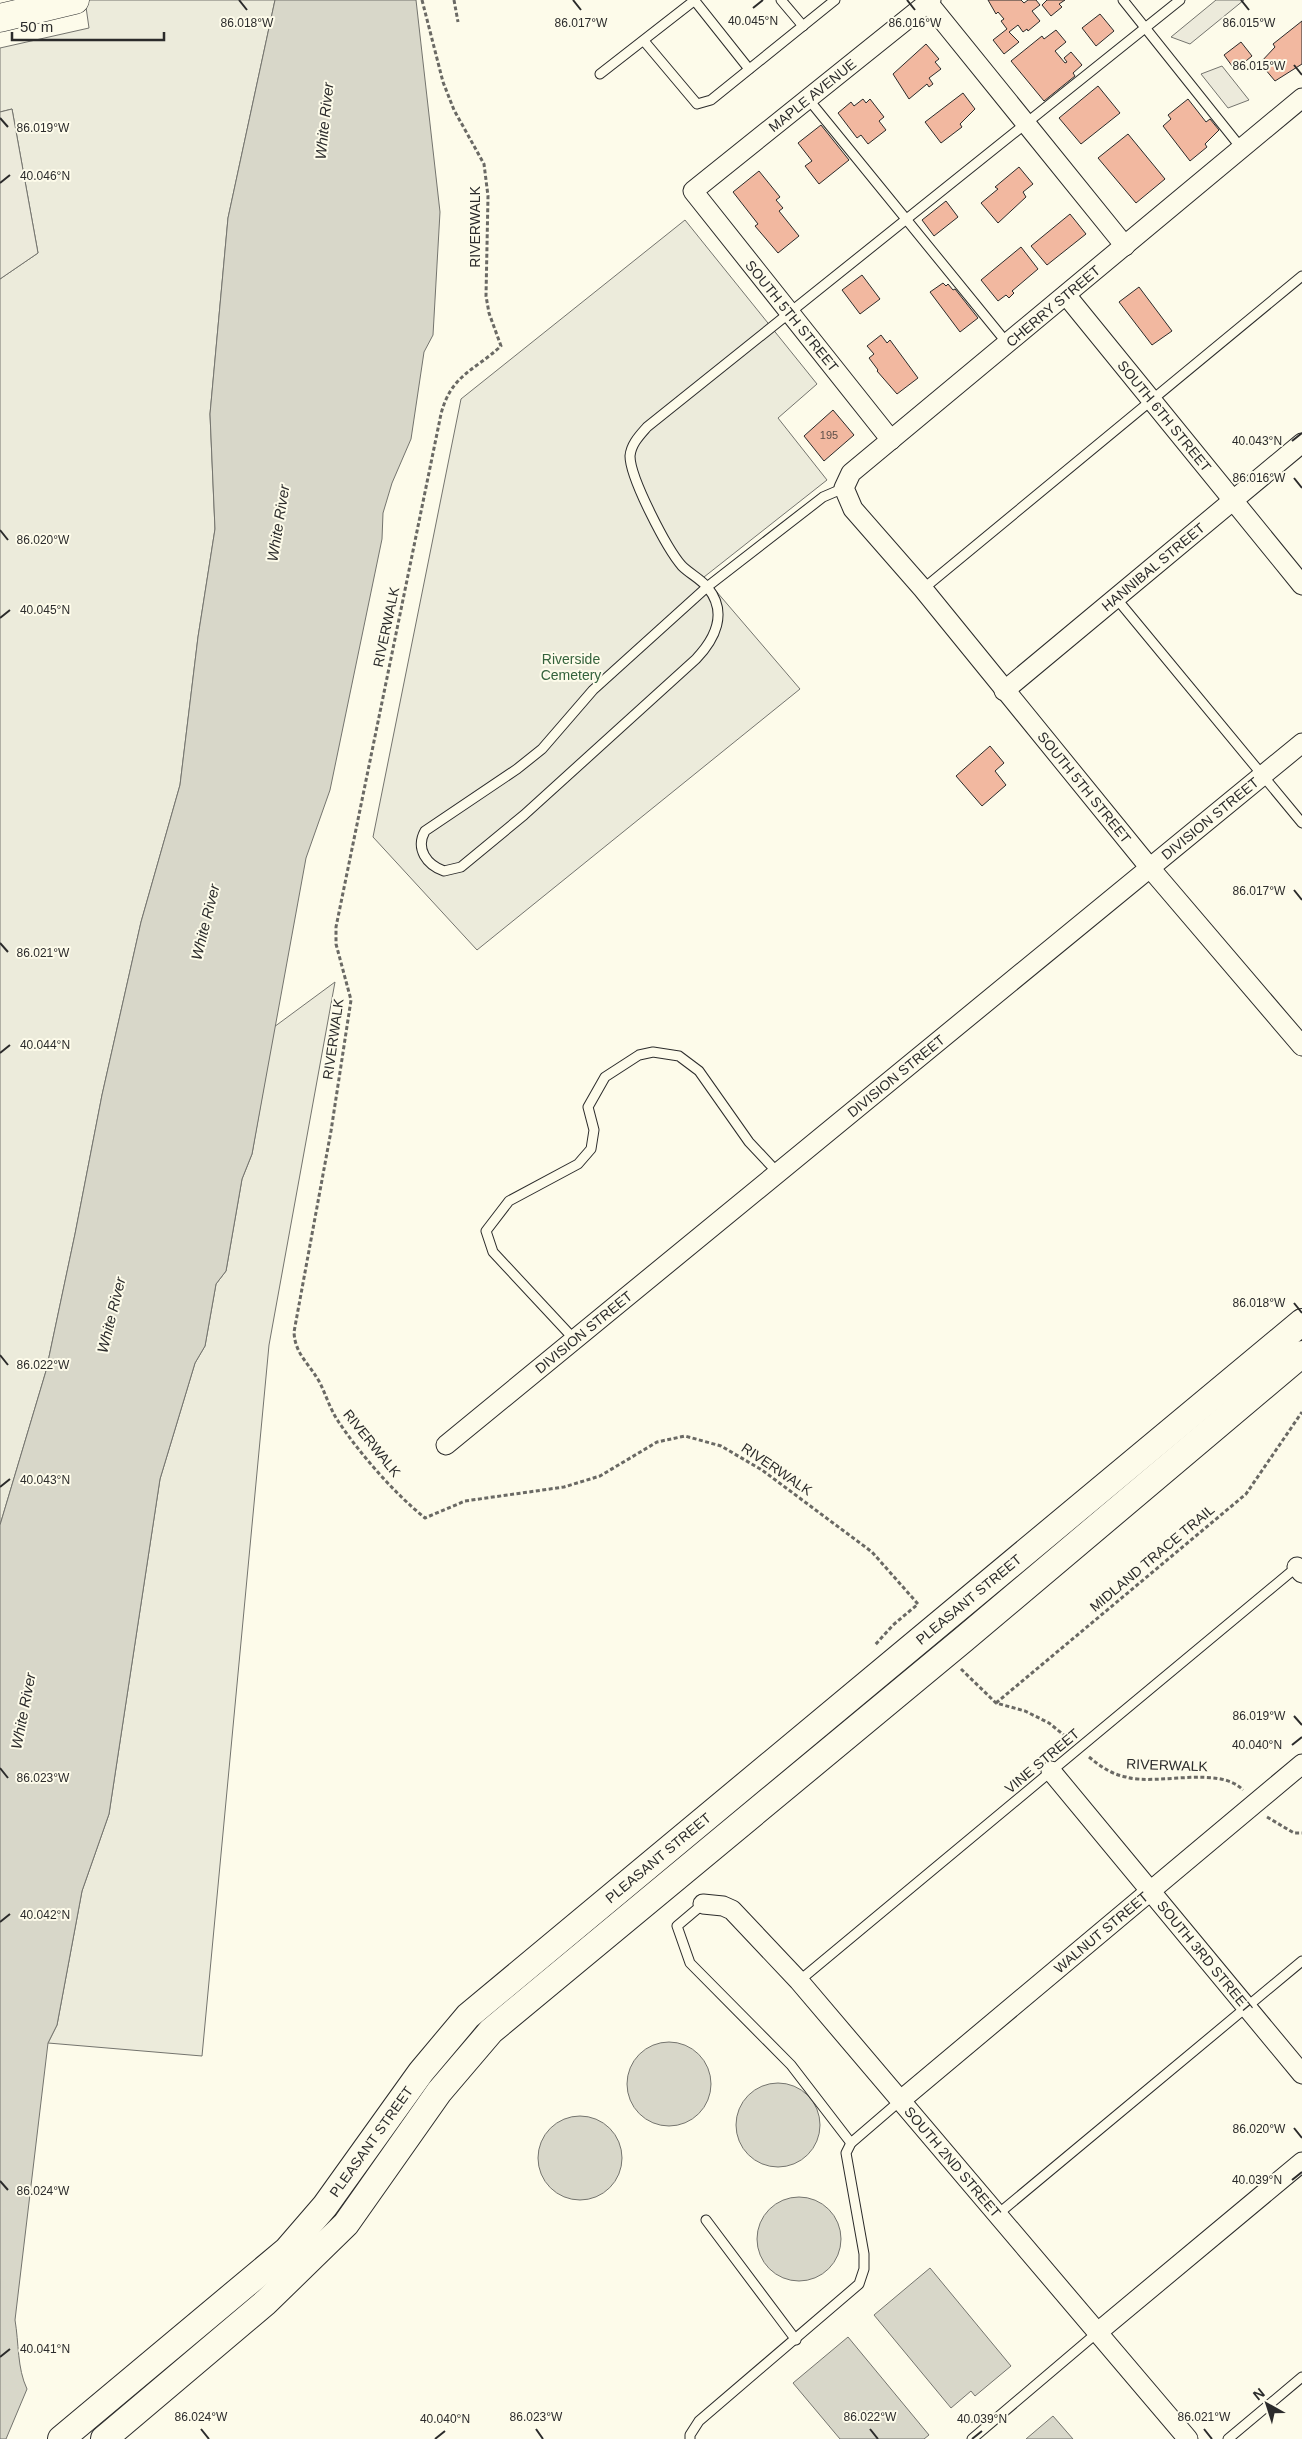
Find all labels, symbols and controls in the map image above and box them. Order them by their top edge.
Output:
scale bar [12,10,165,42]
text: 40.045°N [728,14,778,28]
text: 86.018°W [221,16,274,30]
text: 86.017°W [555,16,608,30]
text: 86.016°W [889,16,942,30]
text: 86.015°W [1223,16,1276,30]
text: 50 m [20,18,53,35]
street label: MAPLE AVENUE [765,56,859,135]
text: 86.015°W [1233,59,1286,73]
water label: White River [311,81,337,160]
text: 86.019°W [17,121,70,135]
text: 40.046°N [20,169,70,183]
street label: RIVERWALK [467,186,483,268]
street label: SOUTH 5TH STREET [742,257,842,375]
street label: CHERRY STREET [1003,262,1104,350]
street label: SOUTH 6TH STREET [1115,357,1215,475]
house number: 195 [820,429,838,441]
text: 40.043°N [1232,434,1282,448]
text: 86.016°W [1233,471,1286,485]
water label: White River [264,482,293,563]
street label: HANNIBAL STREET [1099,519,1208,614]
text: 86.020°W [17,533,70,547]
street label: RIVERWALK [370,585,402,669]
text: 40.045°N [20,603,70,617]
park label: Riverside Cemetery [541,651,601,683]
street label: SOUTH 5TH STREET [1034,729,1135,847]
street label: DIVISION STREET [1158,774,1262,863]
water label: White River [187,881,223,962]
text: 86.017°W [1233,884,1286,898]
text: 86.021°W [17,946,70,960]
street label: RIVERWALK [319,997,347,1081]
street label: DIVISION STREET [844,1031,948,1120]
text: 40.044°N [20,1038,70,1052]
water label: White River [93,1274,129,1355]
street label: DIVISION STREET [532,1287,636,1377]
text: 86.018°W [1233,1296,1286,1310]
text: 86.022°W [17,1358,70,1372]
street label: RIVERWALK [340,1406,404,1480]
street label: RIVERWALK [739,1440,816,1499]
text: 40.043°N [20,1473,70,1487]
street label: MIDLAND TRACE TRAIL [1087,1501,1218,1615]
street label: PLEASANT STREET [913,1551,1025,1648]
water label: White River [7,1670,39,1751]
text: 86.019°W [1233,1709,1286,1723]
street label: VINE STREET [1002,1725,1083,1797]
text: 40.040°N [1232,1738,1282,1752]
street label: RIVERWALK [1126,1756,1209,1774]
text: 86.023°W [17,1771,70,1785]
street label: PLEASANT STREET [602,1809,714,1906]
street label: WALNUT STREET [1051,1888,1152,1976]
street label: SOUTH 3RD STREET [1154,1898,1256,2016]
text: 40.042°N [20,1908,70,1922]
street label: PLEASANT STREET [326,2083,416,2200]
street label: SOUTH 2ND STREET [901,2103,1004,2221]
text: 86.020°W [1233,2122,1286,2136]
text: 40.039°N [1232,2173,1282,2187]
text: 86.024°W [17,2184,70,2198]
text: 40.041°N [20,2342,70,2356]
north arrow [1242,2379,1292,2429]
text: N [1250,2384,1268,2403]
text: 86.024°W [175,2410,228,2424]
text: 86.023°W [510,2410,563,2424]
text: 86.022°W [844,2410,897,2424]
text: 86.021°W [1178,2410,1231,2424]
text: 40.040°N [420,2412,470,2426]
text: 40.039°N [957,2412,1007,2426]

